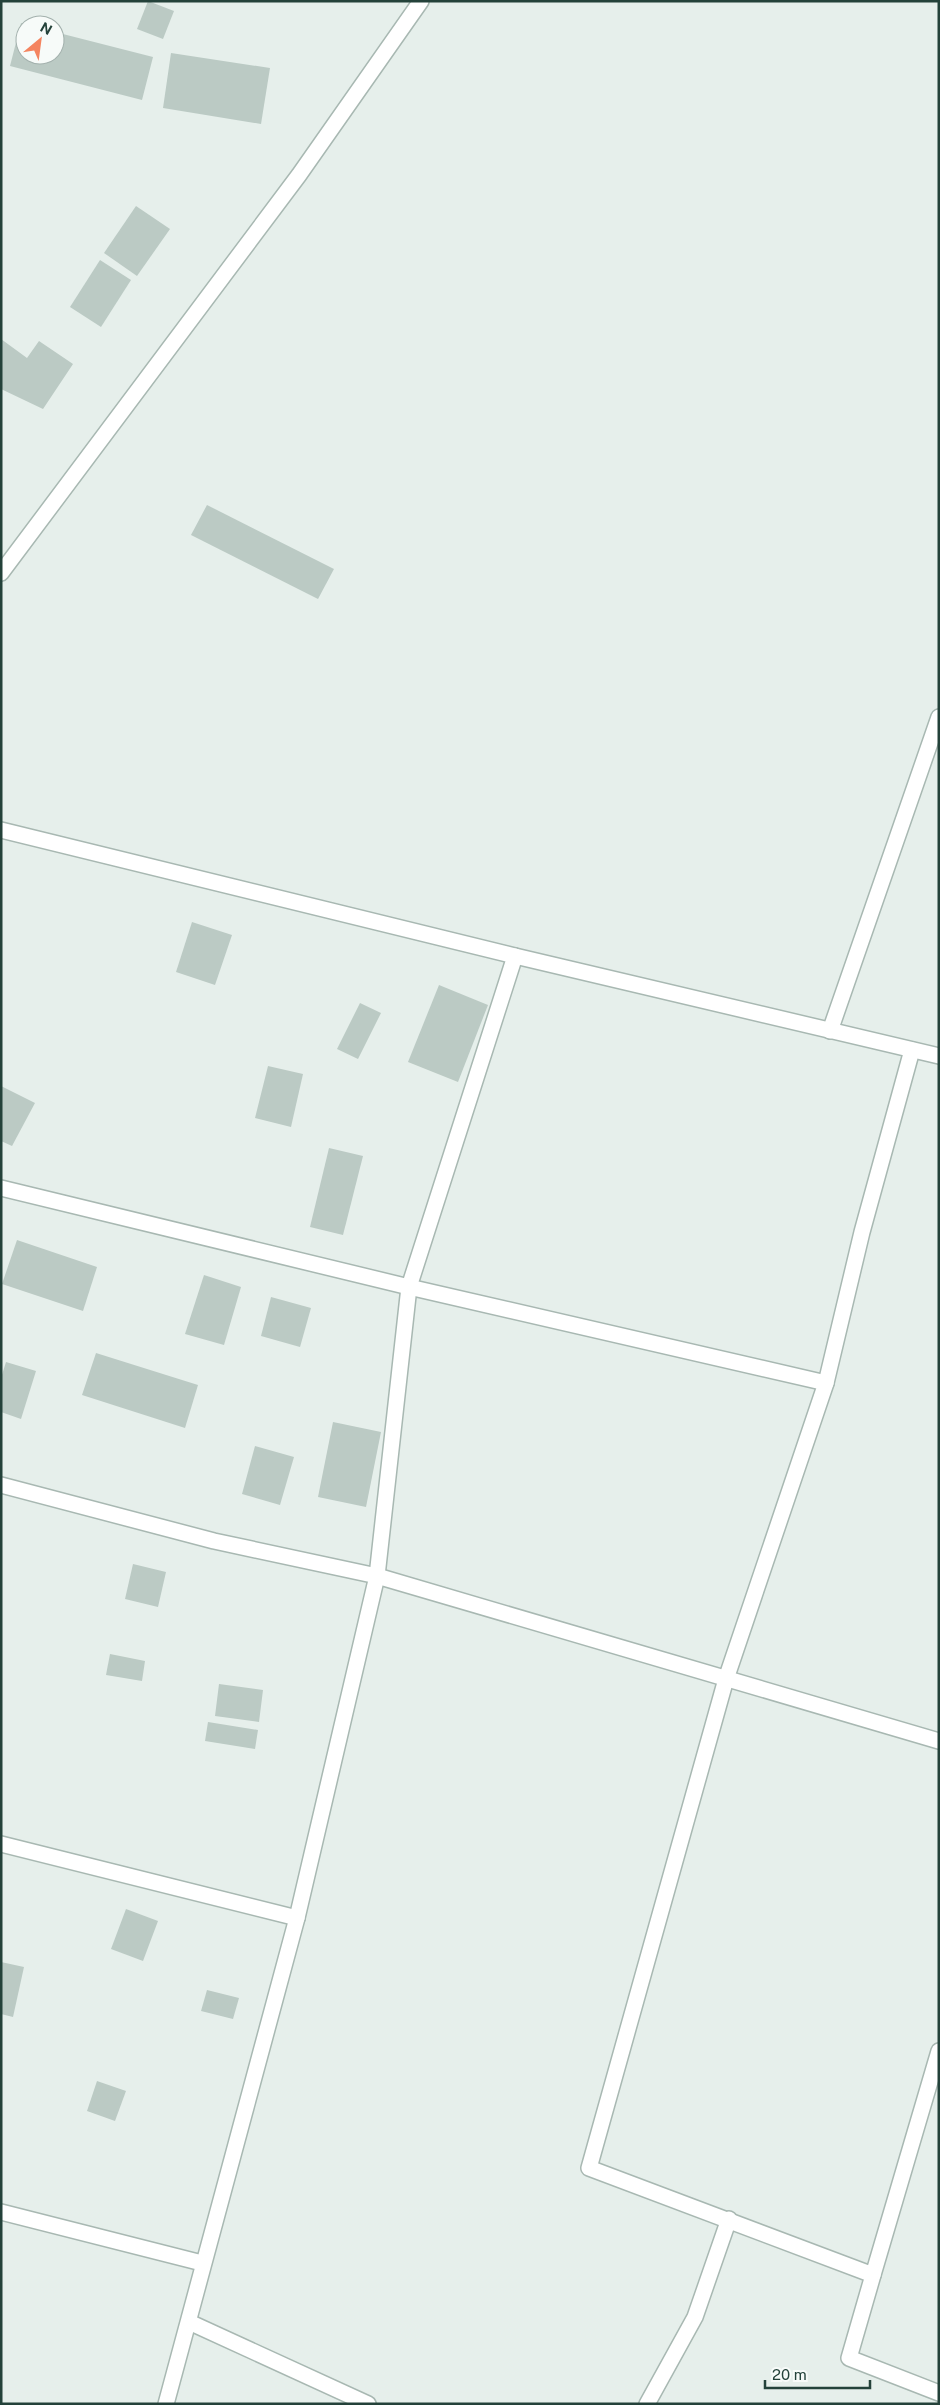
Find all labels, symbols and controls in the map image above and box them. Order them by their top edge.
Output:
north arrow [15,15,65,65]
text: N [38,19,55,38]
scale bar [765,2358,870,2390]
text: 20 m [772,2366,807,2383]

